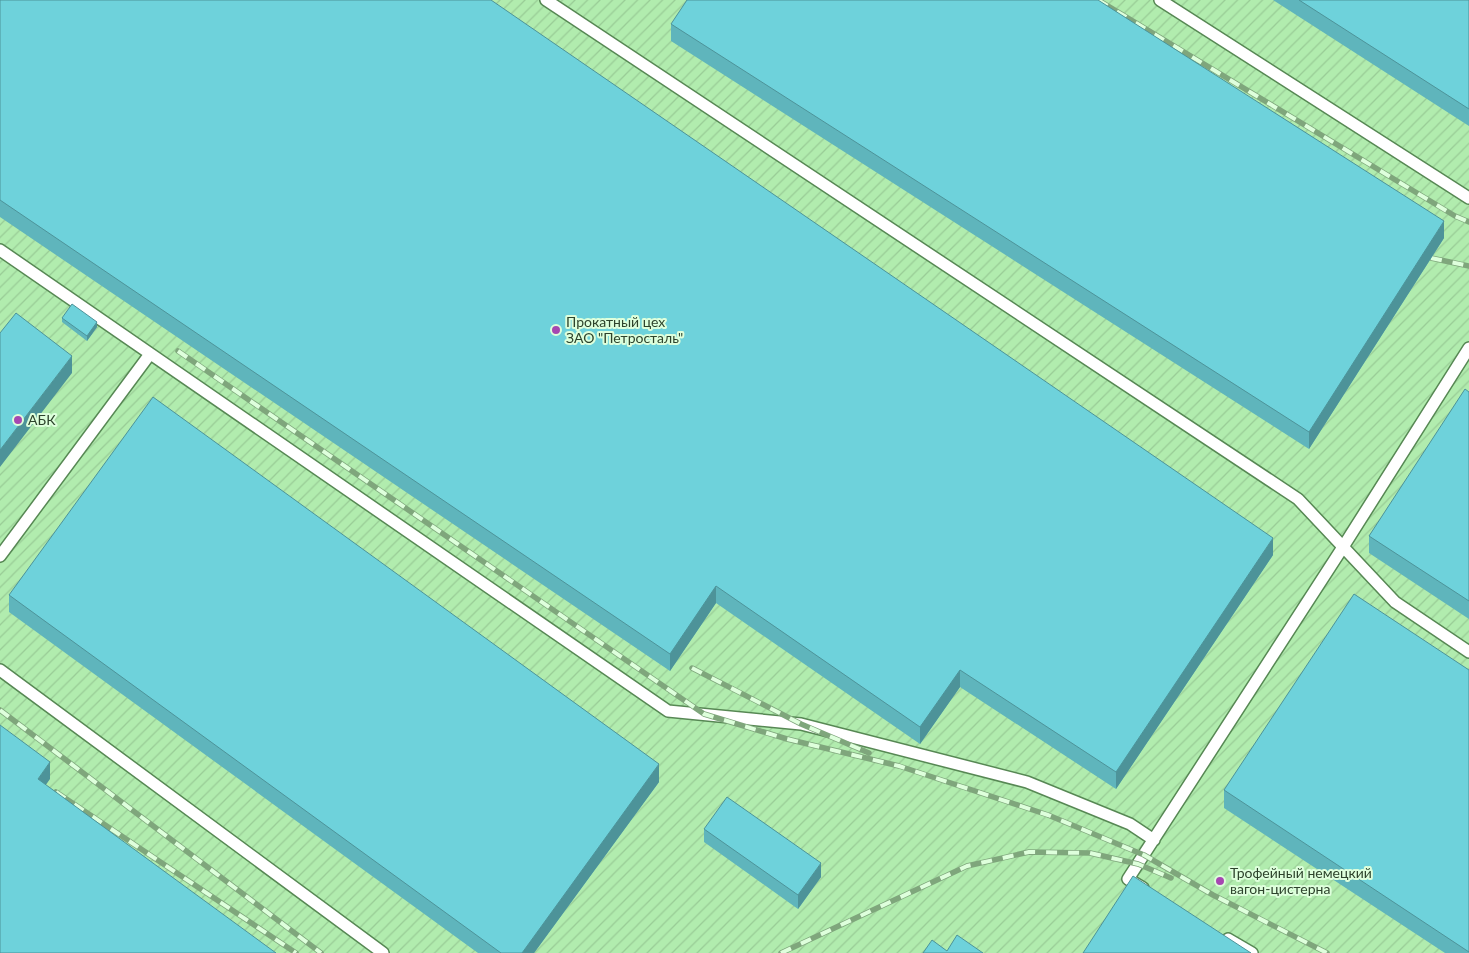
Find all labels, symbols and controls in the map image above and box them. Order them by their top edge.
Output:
place label: Прокатный цех ЗАО "Петросталь" [566,313,683,346]
marker: Прокатный цех ЗАО "Петросталь" [550,324,562,336]
place label: АБК [28,411,56,428]
marker: АБК [12,414,24,426]
place label: Трофейный немецкий вагон-цистерна [1230,864,1372,897]
marker: Трофейный немецкий вагон-цистерна [1214,875,1226,887]

